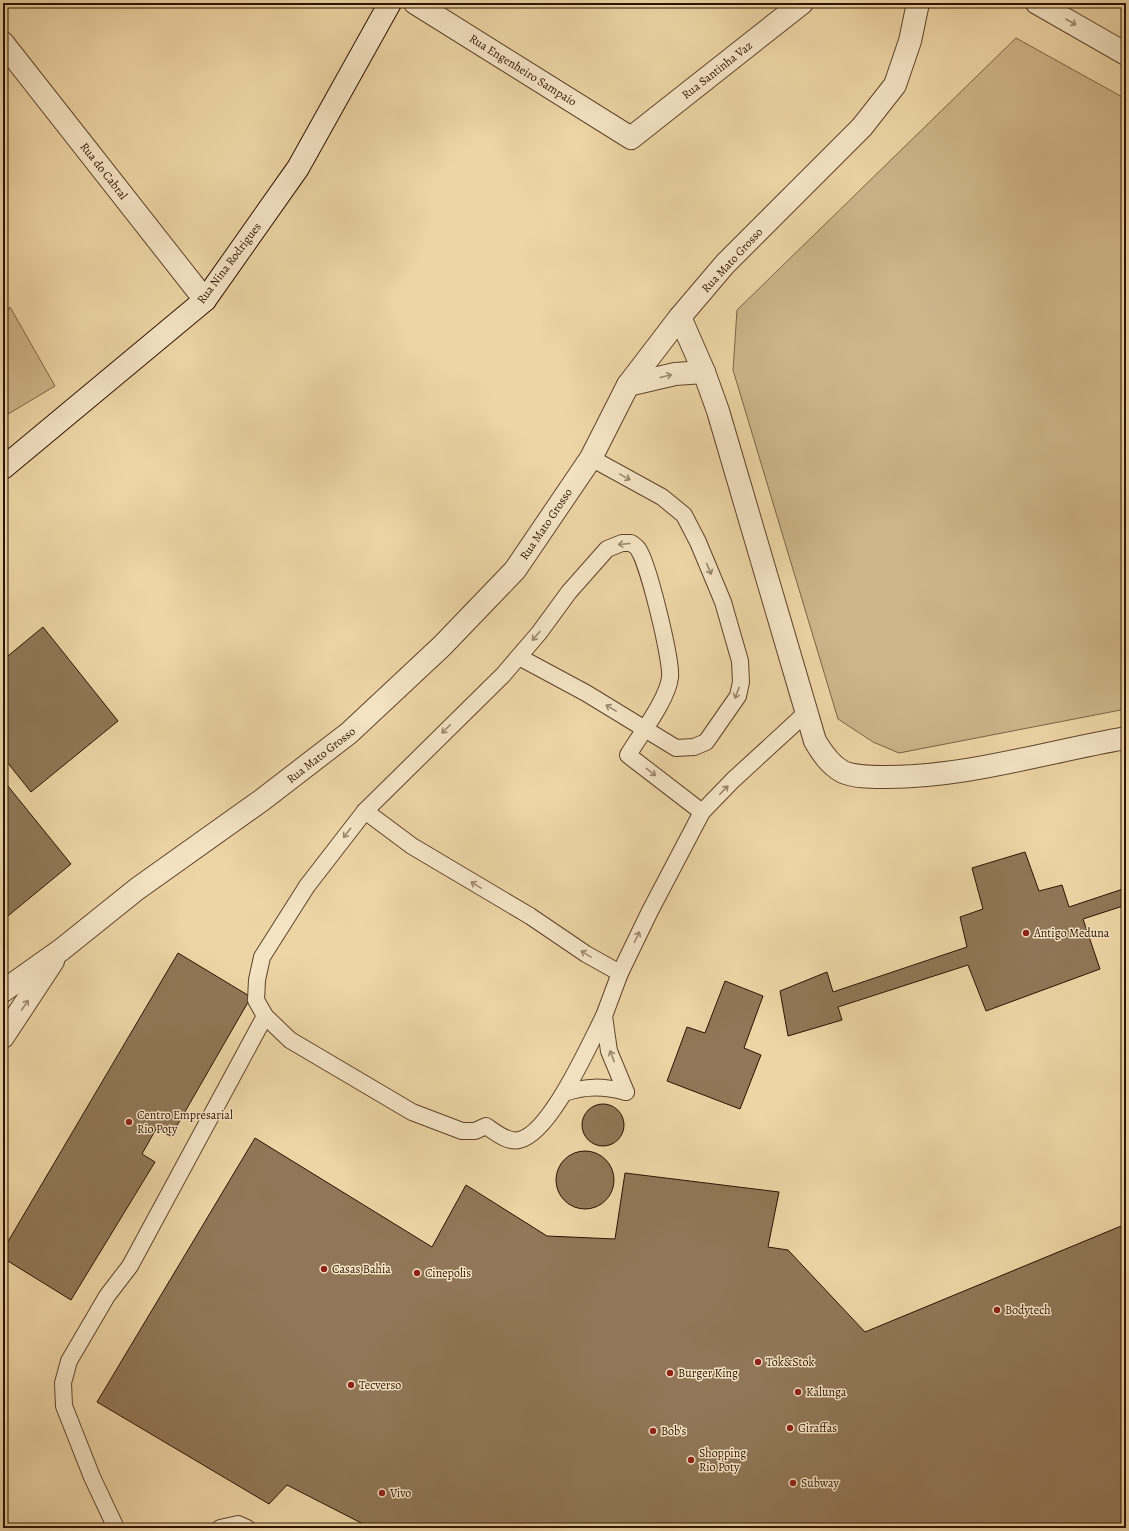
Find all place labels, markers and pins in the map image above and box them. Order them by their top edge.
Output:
place label: Antigo Meduna [1033,925,1110,941]
marker: Antigo Meduna [1021,928,1031,938]
place label: Centro Empresarial Rio Poty [137,1107,233,1137]
marker: Centro Empresarial Rio Poty [124,1117,134,1127]
place label: Casas Bahia [332,1261,391,1277]
marker: Casas Bahia [319,1264,329,1274]
place label: Cinepolis [425,1265,471,1281]
marker: Cinepolis [412,1268,422,1278]
place label: Bodytech [1005,1302,1051,1318]
marker: Bodytech [992,1305,1002,1315]
place label: Tok&Stok [766,1354,814,1370]
marker: Tok&Stok [753,1357,763,1367]
place label: Burger King [678,1365,738,1381]
marker: Burger King [665,1368,675,1378]
place label: Tecverso [359,1377,401,1393]
marker: Tecverso [346,1380,356,1390]
place label: Kalunga [806,1384,847,1400]
marker: Kalunga [793,1387,803,1397]
place label: Giraffas [798,1420,837,1436]
place label: Bob's [661,1423,687,1439]
marker: Giraffas [785,1423,795,1433]
marker: Bob's [648,1426,658,1436]
place label: Shopping Rio Poty [699,1445,746,1475]
marker: Shopping Rio Poty [686,1455,696,1465]
place label: Subway [801,1475,839,1491]
marker: Subway [788,1478,798,1488]
place label: Vivo [389,1485,411,1501]
marker: Vivo [377,1488,387,1498]

